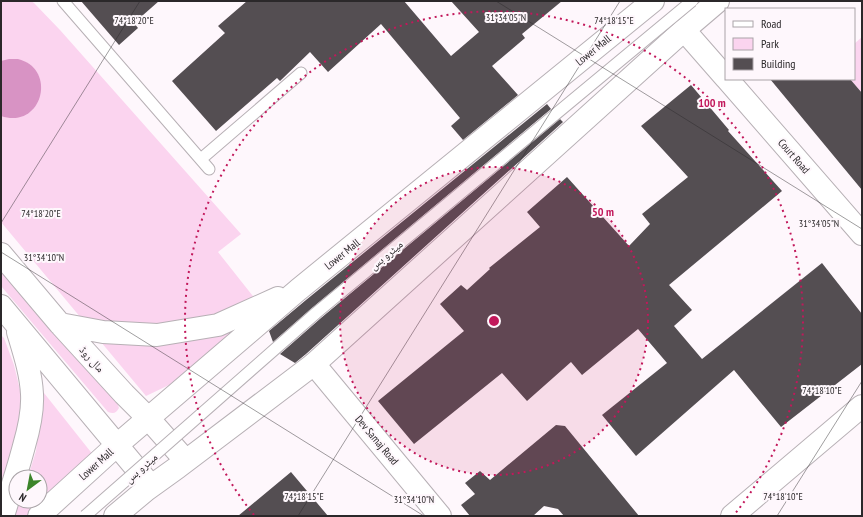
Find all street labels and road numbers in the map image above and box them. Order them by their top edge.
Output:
street label: Lower Mall [572,31,614,69]
street label: Court Road [775,136,813,176]
street label: Lower Mall [321,235,363,273]
street label: میٹرو بس [367,237,405,273]
street label: مال روڈ [77,343,107,375]
street label: Dev Samaj Road [352,412,402,468]
street label: Lower Mall [76,445,116,483]
street label: میٹرو بس [122,450,160,486]

